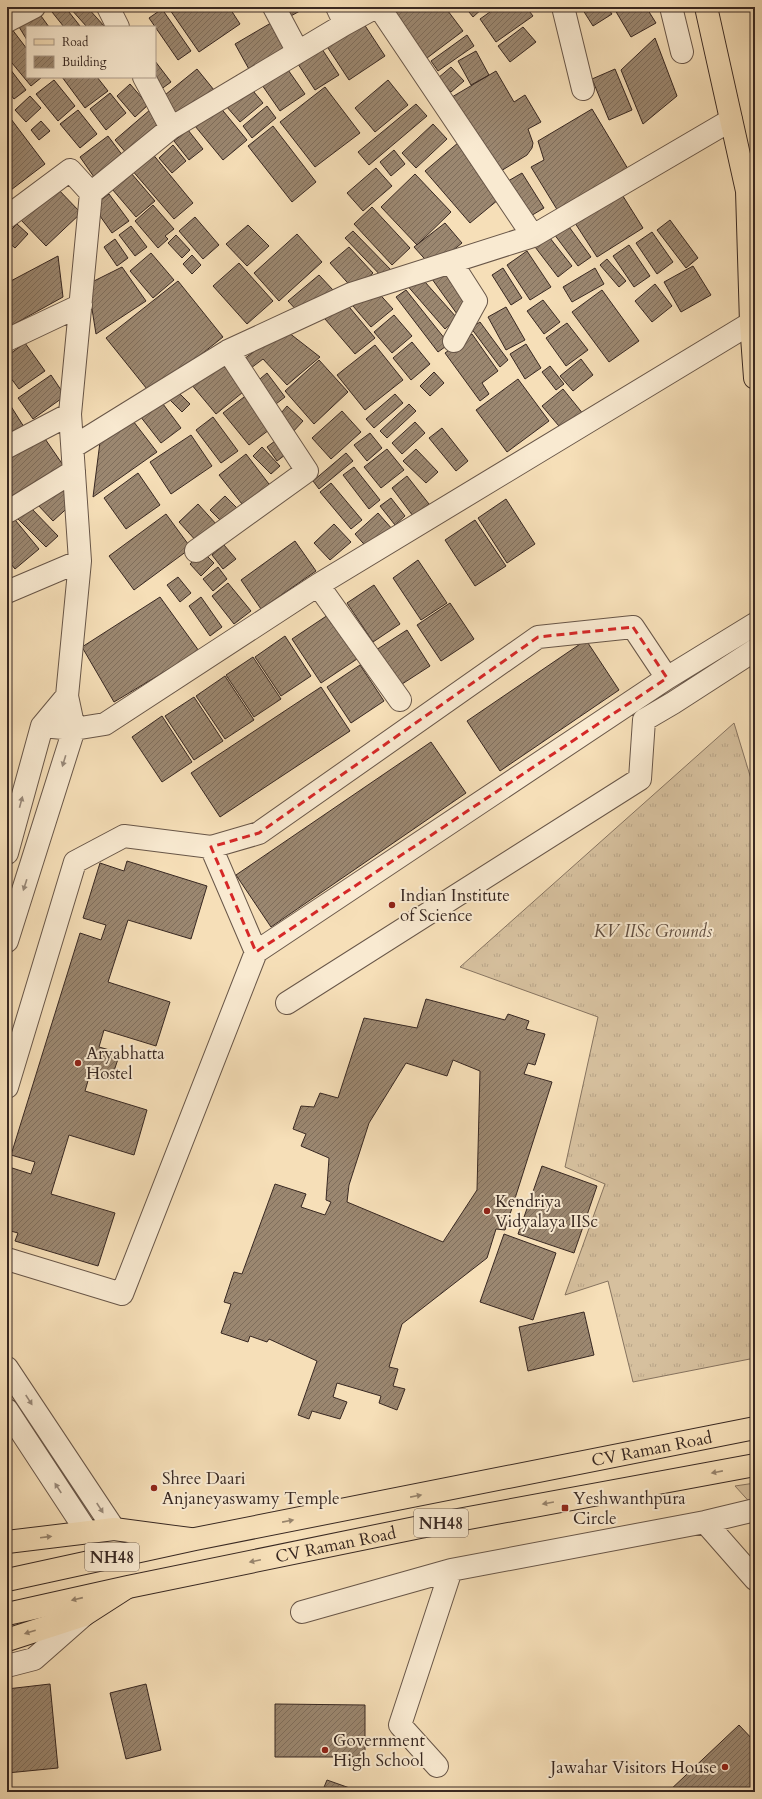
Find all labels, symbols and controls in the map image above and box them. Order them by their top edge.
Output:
legend [26,26,156,78]
text: Road [62,34,89,50]
text: Building [62,54,107,70]
one-way arrow [61,755,67,767]
one-way arrow [18,796,24,808]
one-way arrow [22,879,28,891]
place label: Indian Institute of Science [400,884,510,927]
marker: Indian Institute of Science [387,900,397,910]
park label: KV IISc Grounds [594,920,713,943]
place label: Aryabhatta Hostel [86,1042,165,1085]
marker: Aryabhatta Hostel [73,1058,83,1068]
place label: Kendriya Vidyalaya IISc [495,1190,598,1233]
marker: Kendriya Vidyalaya IISc [482,1206,492,1216]
one-way arrow [25,1394,32,1406]
street label: CV Raman Road [589,1426,714,1472]
place label: Shree Daari Anjaneyaswamy Temple [162,1467,340,1510]
one-way arrow [711,1469,723,1475]
one-way arrow [54,1482,61,1493]
marker: Shree Daari Anjaneyaswamy Temple [149,1483,159,1493]
place label: Yeshwanthpura Circle [573,1487,686,1530]
one-way arrow [410,1492,422,1498]
one-way arrow [541,1501,554,1507]
one-way arrow [96,1503,104,1514]
marker: Yeshwanthpura Circle [560,1503,570,1513]
road number: NH48 [414,1509,468,1537]
one-way arrow [282,1518,295,1524]
street label: CV Raman Road [273,1521,398,1568]
one-way arrow [40,1534,52,1540]
road number: NH48 [85,1543,139,1571]
one-way arrow [249,1558,261,1564]
one-way arrow [71,1596,83,1602]
one-way arrow [24,1629,36,1635]
place label: Government High School [333,1729,426,1772]
marker: Government High School [320,1745,330,1755]
place label: Jawahar Visitors House [548,1756,717,1779]
marker: Jawahar Visitors House [720,1762,730,1772]

